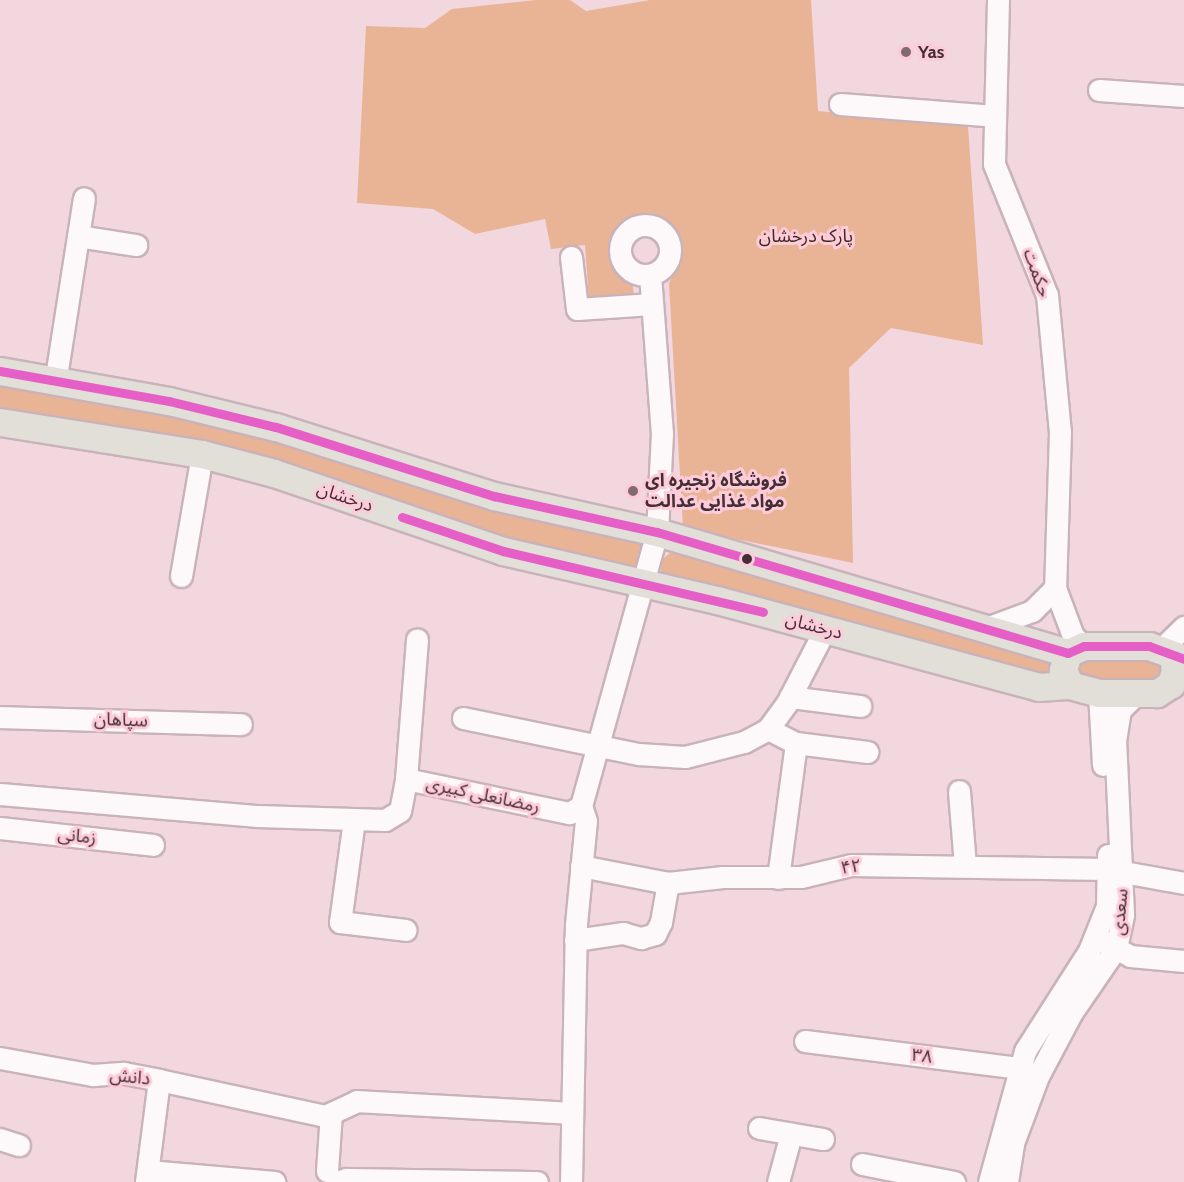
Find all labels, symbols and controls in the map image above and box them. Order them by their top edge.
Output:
place label: Yas [918,41,944,63]
marker: Yas [899,45,913,59]
park label: پارک درخشان [759,225,853,247]
street label: حکمت [1018,246,1056,300]
place label: فروشگاه زنجیره ای مواد غذایی عدالت [645,470,787,512]
street label: درخشان [314,477,376,517]
marker: فروشگاه زنجیره ای مواد غذایی عدالت [626,484,640,498]
unlabelled marker [741,553,753,565]
street label: درخشان [783,608,845,644]
street label: سپاهان [94,708,148,732]
street label: رمضانعلی کبیری [424,772,542,818]
street label: زمانی [57,823,97,849]
street label: ۴۲ [839,855,863,879]
street label: سعدی [1107,888,1133,936]
street label: ۳۸ [910,1044,934,1068]
street label: دانش [109,1064,151,1090]

